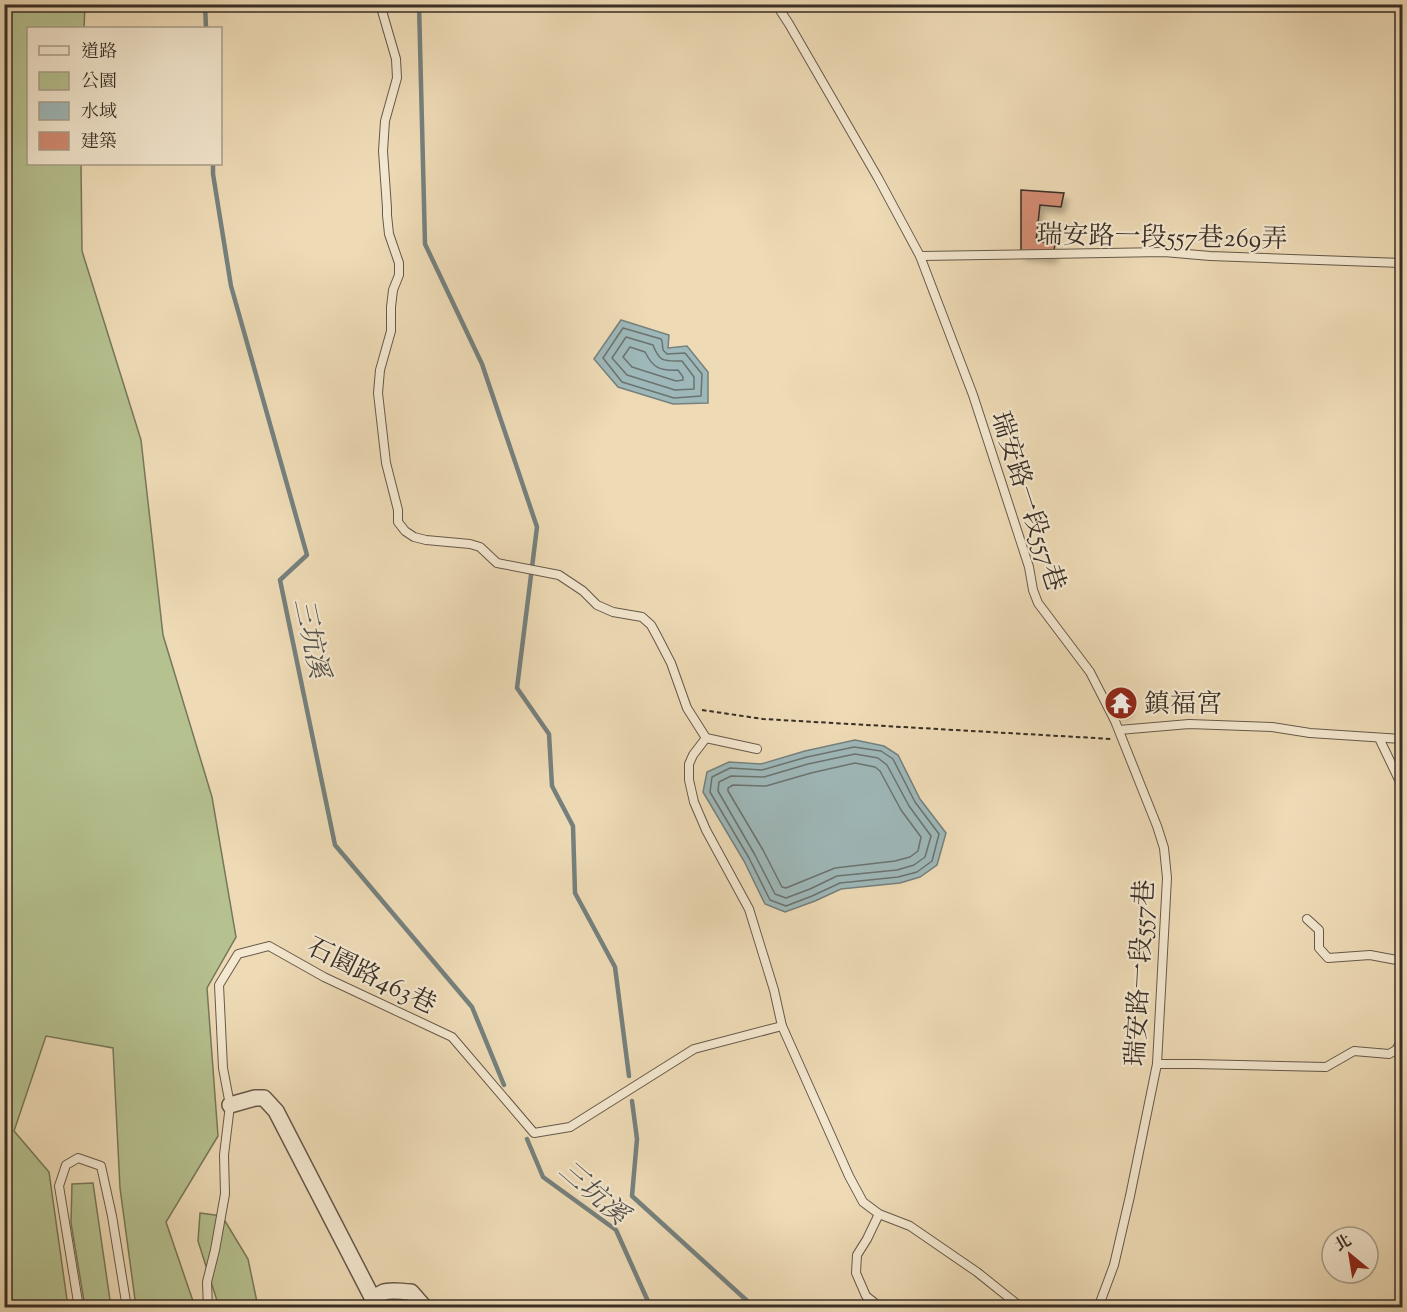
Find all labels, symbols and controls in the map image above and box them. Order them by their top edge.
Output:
legend [27,27,222,165]
text: 道路 [81,40,117,66]
text: 公園 [81,70,117,96]
text: 水域 [81,100,117,126]
text: 建築 [81,130,117,156]
street label: 瑞安路一段557巷269弄 [1036,218,1288,259]
street label: 瑞安路一段557巷 [980,407,1073,596]
water label: 三坑溪 [282,595,338,685]
temple icon: 鎮福宮 [1103,685,1139,721]
place label: 鎮福宮 [1144,687,1222,724]
street label: 瑞安路一段557巷 [1118,879,1165,1067]
street label: 石園路463巷 [300,930,442,1025]
water label: 三坑溪 [549,1153,638,1237]
north arrow [1320,1225,1380,1285]
text: 北 [1331,1230,1356,1258]

